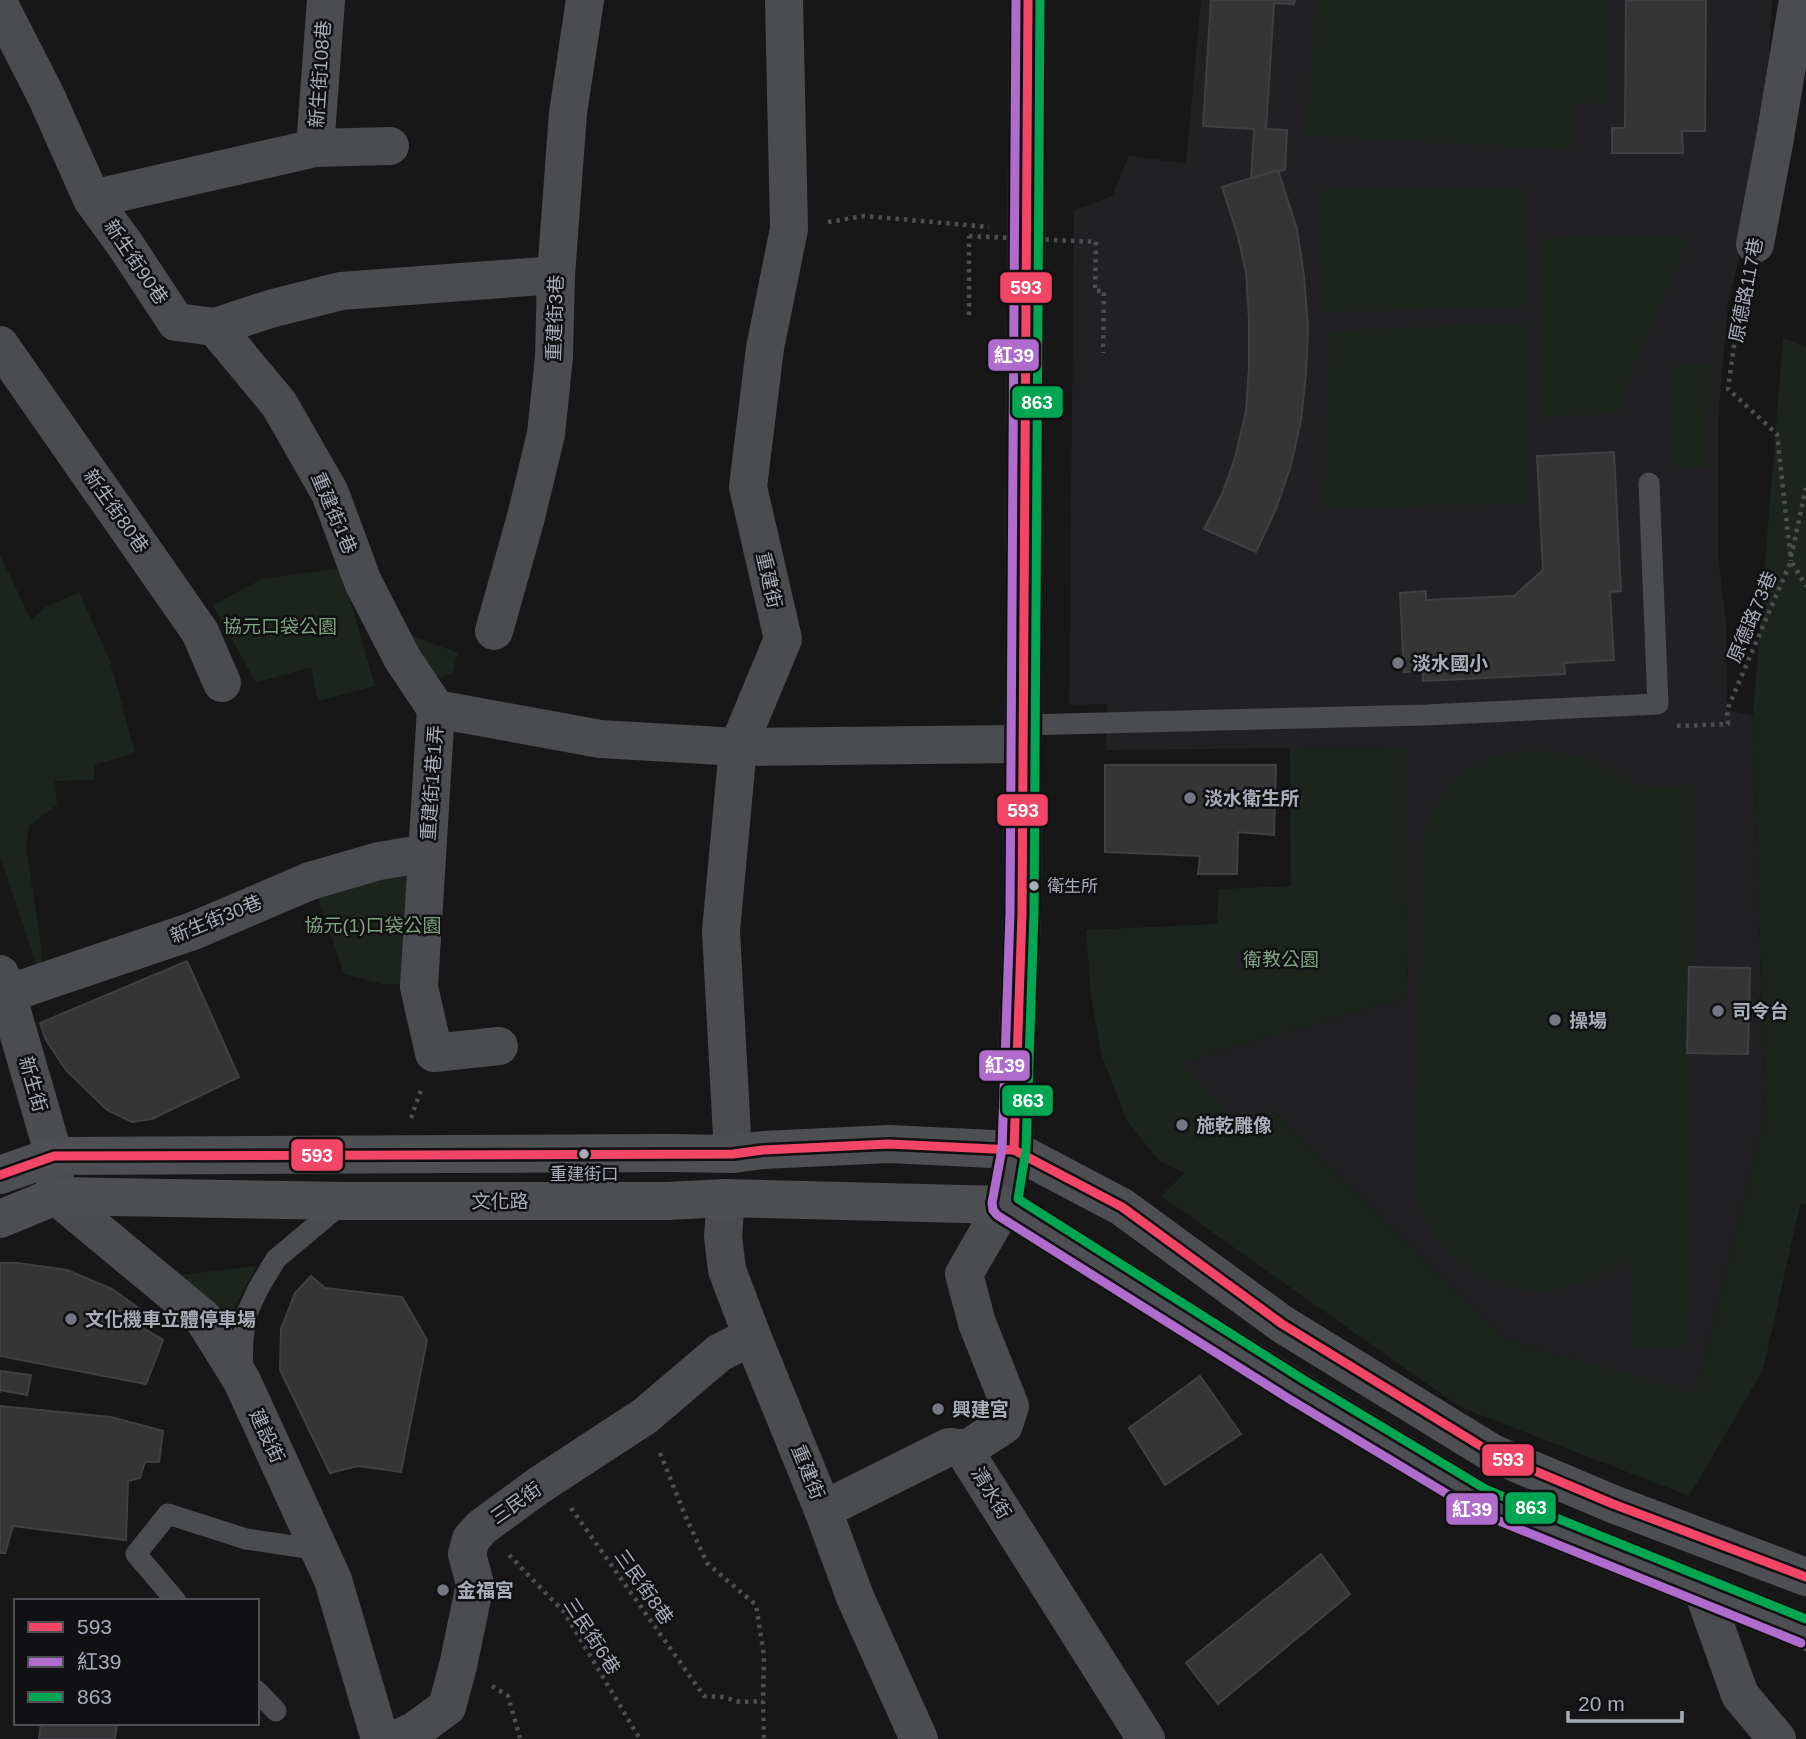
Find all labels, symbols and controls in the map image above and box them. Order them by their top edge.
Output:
street label: 新生街108巷 [306,20,334,128]
street label: 新生街90巷 [100,216,172,308]
street label: 原德路117巷 [1726,236,1766,344]
line badge: 593 [999,271,1053,304]
street label: 重建街3巷 [543,274,567,362]
text: 593 [1010,277,1042,298]
line badge: 紅39 [987,338,1040,372]
text: 紅39 [994,345,1034,366]
line badge: 863 [1011,385,1064,419]
text: 863 [1021,392,1053,413]
street label: 新生街80巷 [80,465,152,557]
street label: 重建街1巷 [307,469,361,557]
street label: 重建街 [752,550,786,610]
street label: 原德路73巷 [1723,568,1781,666]
park label: 協元口袋公園 [223,616,337,637]
place label: 淡水國小 [1412,653,1488,674]
marker: 淡水國小 [1390,655,1406,671]
street label: 重建街1巷1弄 [417,724,447,842]
place label: 淡水衛生所 [1204,788,1299,809]
marker: 淡水衛生所 [1182,790,1198,806]
line badge: 593 [996,793,1049,827]
text: 593 [1007,800,1039,821]
place label: 衛生所 [1047,876,1098,896]
marker: 衛生所 [1027,879,1041,893]
street label: 新生街30巷 [167,891,265,947]
park label: 協元(1)口袋公園 [304,915,442,936]
park label: 衛教公園 [1243,949,1319,970]
place label: 司令台 [1732,1001,1789,1022]
marker: 司令台 [1710,1003,1726,1019]
place label: 操場 [1569,1010,1607,1031]
marker: 操場 [1547,1012,1563,1028]
line badge: 紅39 [978,1049,1031,1082]
street label: 新生街 [15,1054,51,1114]
text: 紅39 [985,1055,1025,1076]
line badge: 863 [1001,1084,1054,1117]
text: 863 [1012,1090,1044,1111]
place label: 施乾雕像 [1196,1115,1272,1136]
marker: 施乾雕像 [1174,1117,1190,1133]
line badge: 593 [290,1138,344,1172]
text: 593 [301,1145,333,1166]
marker: 重建街口 [577,1147,591,1161]
place label: 重建街口 [550,1165,618,1184]
street label: 文化路 [471,1191,529,1212]
place label: 文化機車立體停車場 [85,1309,256,1330]
marker: 文化機車立體停車場 [63,1311,79,1327]
place label: 興建宮 [952,1399,1009,1420]
marker: 興建宮 [930,1401,946,1417]
street label: 建設街 [245,1406,289,1466]
street label: 重建街 [788,1442,828,1502]
line badge: 593 [1481,1443,1535,1477]
text: 593 [1492,1449,1524,1470]
street label: 清水街 [967,1463,1015,1523]
street label: 三民街 [487,1478,545,1528]
line badge: 863 [1504,1491,1557,1525]
line badge: 紅39 [1445,1492,1499,1526]
text: 863 [1515,1497,1547,1518]
text: 紅39 [1452,1499,1492,1520]
street label: 三民街8巷 [611,1546,677,1628]
place label: 金福宮 [457,1580,514,1601]
marker: 金福宮 [435,1582,451,1598]
street label: 三民街6巷 [560,1594,624,1678]
legend [14,1599,259,1725]
text: 593 [77,1615,112,1638]
text: 紅39 [77,1650,121,1673]
scale bar [1568,1680,1682,1724]
text: 863 [77,1685,112,1708]
text: 20 m [1578,1692,1625,1715]

